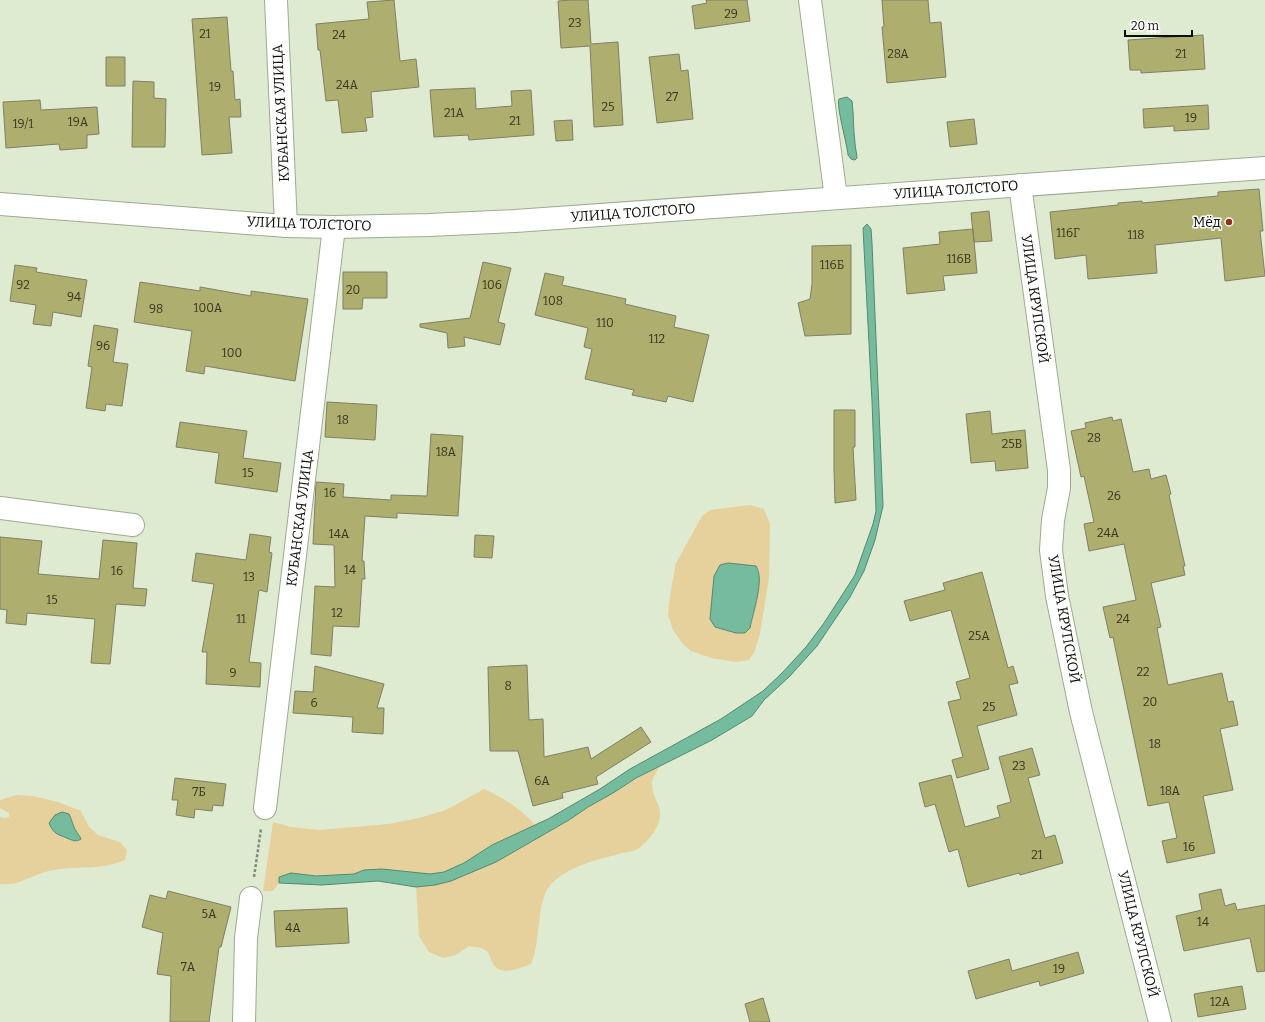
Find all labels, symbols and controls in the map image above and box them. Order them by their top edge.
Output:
house number: 29 [724,7,738,21]
scale bar [1125,12,1192,38]
house number: 23 [568,16,582,30]
text: 20 m [1131,19,1160,33]
house number: 21 [199,27,211,41]
house number: 24 [332,28,346,42]
street label: КУБАНСКАЯ УЛИЦА [269,44,293,182]
house number: 28А [887,47,909,61]
house number: 21 [1175,47,1187,61]
house number: 24А [336,78,359,92]
house number: 19 [209,80,221,94]
house number: 27 [666,90,678,104]
house number: 25 [602,100,614,114]
house number: 21А [444,106,464,120]
house number: 19 [1185,111,1197,125]
house number: 21 [509,114,521,128]
house number: 19А [68,115,89,129]
house number: 19/1 [13,117,33,131]
street label: УЛИЦА ТОЛСТОГО [893,177,1019,203]
street label: УЛИЦА ТОЛСТОГО [570,200,696,226]
street label: УЛИЦА ТОЛСТОГО [246,213,372,235]
place label: Мёд [1193,214,1222,231]
marker: Мёд [1224,217,1234,227]
house number: 116Г [1056,226,1080,240]
house number: 118 [1128,228,1144,242]
street label: УЛИЦА КРУПСКОЙ [1018,233,1053,365]
house number: 116В [947,252,971,266]
house number: 116Б [820,258,844,272]
house number: 92 [16,278,30,292]
house number: 106 [482,278,502,292]
house number: 20 [346,283,360,297]
house number: 94 [67,290,81,304]
house number: 108 [543,294,563,308]
house number: 100А [194,301,223,315]
house number: 98 [149,302,163,316]
house number: 110 [596,316,614,330]
house number: 112 [649,332,665,346]
house number: 96 [96,339,110,353]
house number: 100 [222,346,242,360]
house number: 18 [337,413,349,427]
house number: 28 [1087,431,1101,445]
house number: 25В [1002,437,1022,451]
house number: 18А [436,445,457,459]
street label: КУБАНСКАЯ УЛИЦА [283,448,317,587]
house number: 15 [242,466,254,480]
house number: 16 [324,486,336,500]
house number: 26 [1107,489,1121,503]
house number: 24А [1097,526,1120,540]
house number: 14А [329,527,350,541]
street label: УЛИЦА КРУПСКОЙ [1044,553,1085,685]
house number: 14 [344,563,356,577]
house number: 16 [111,564,123,578]
house number: 13 [243,570,255,584]
house number: 15 [46,593,58,607]
house number: 12 [331,606,343,620]
house number: 11 [236,612,246,626]
house number: 24 [1116,612,1130,626]
house number: 25А [968,629,990,643]
house number: 22 [1136,665,1150,679]
house number: 9 [229,666,237,680]
house number: 8 [504,679,512,693]
house number: 20 [1143,695,1157,709]
house number: 6 [310,696,318,710]
house number: 25 [983,700,995,714]
house number: 18 [1149,737,1161,751]
house number: 23 [1012,759,1026,773]
house number: 6А [534,774,550,788]
house number: 18А [1160,784,1181,798]
house number: 7Б [192,785,206,799]
house number: 16 [1183,840,1195,854]
house number: 21 [1031,848,1043,862]
street label: УЛИЦА КРУПСКОЙ [1114,869,1163,999]
house number: 5А [202,907,217,921]
house number: 14 [1197,915,1209,929]
house number: 4А [285,921,301,935]
house number: 7А [181,960,196,974]
house number: 19 [1053,962,1065,976]
house number: 12А [1210,995,1230,1009]

